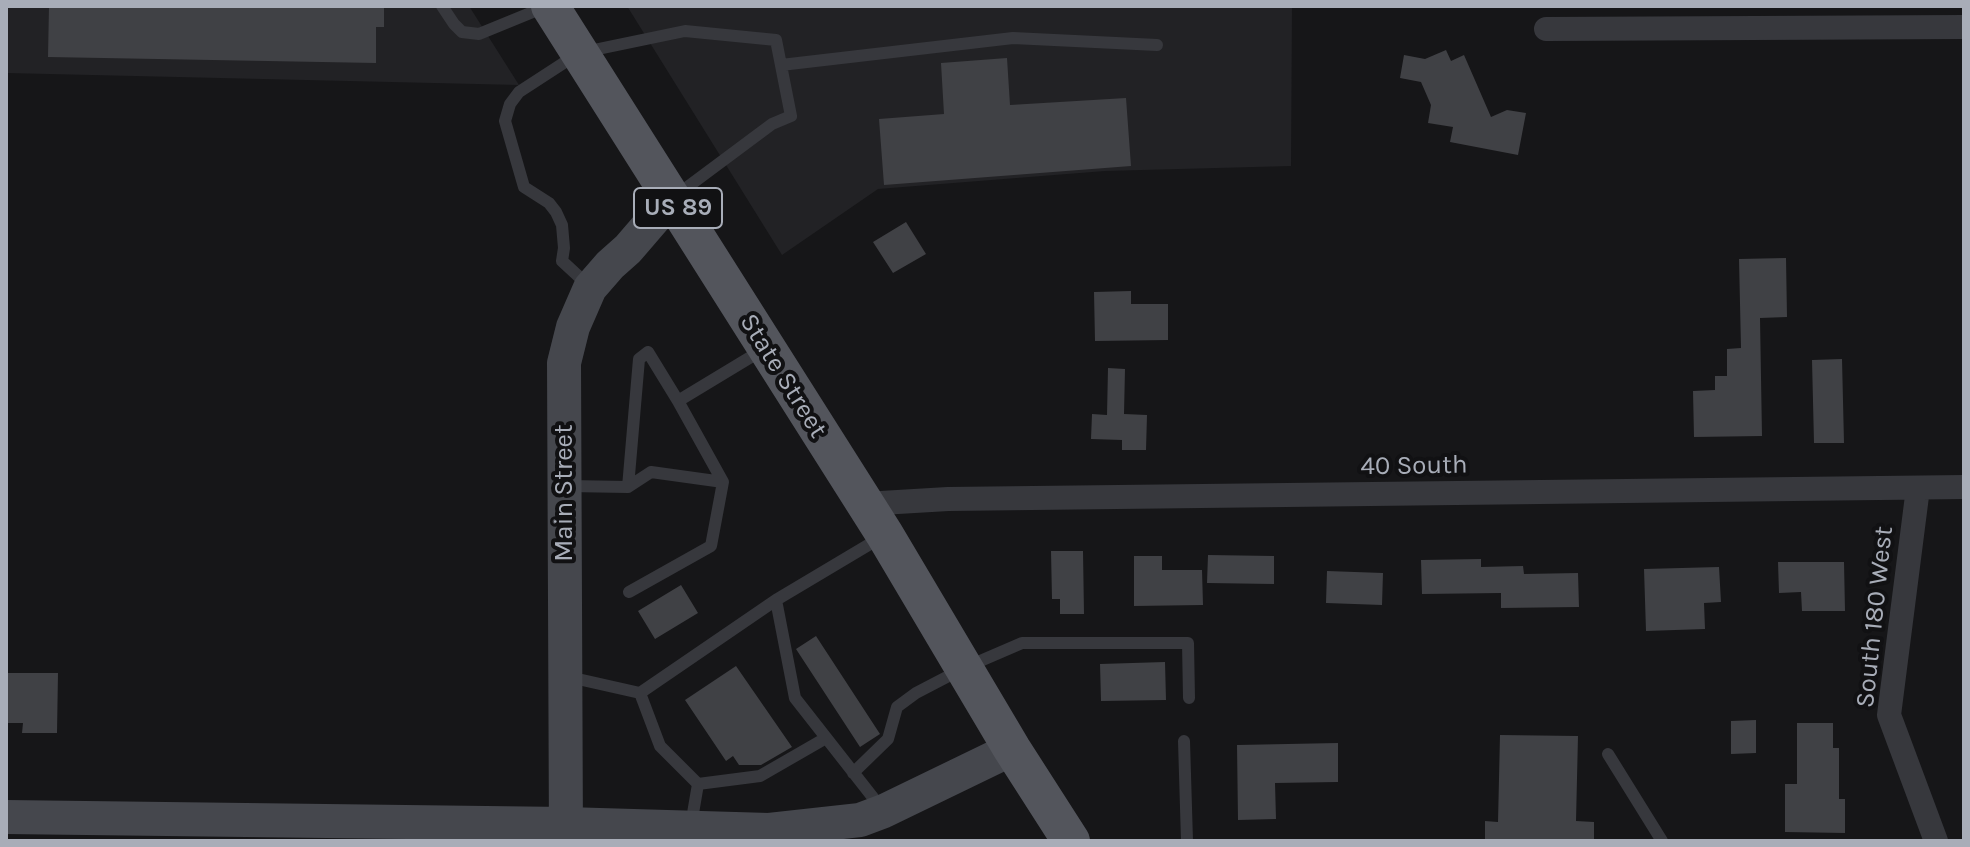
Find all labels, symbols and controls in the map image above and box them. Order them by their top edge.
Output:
road number: US 89 [634,188,722,228]
street label: State Street [733,308,833,444]
street label: Main Street [549,424,581,562]
street label: 40 South [1360,449,1468,483]
street label: South 180 West [1850,525,1900,709]

